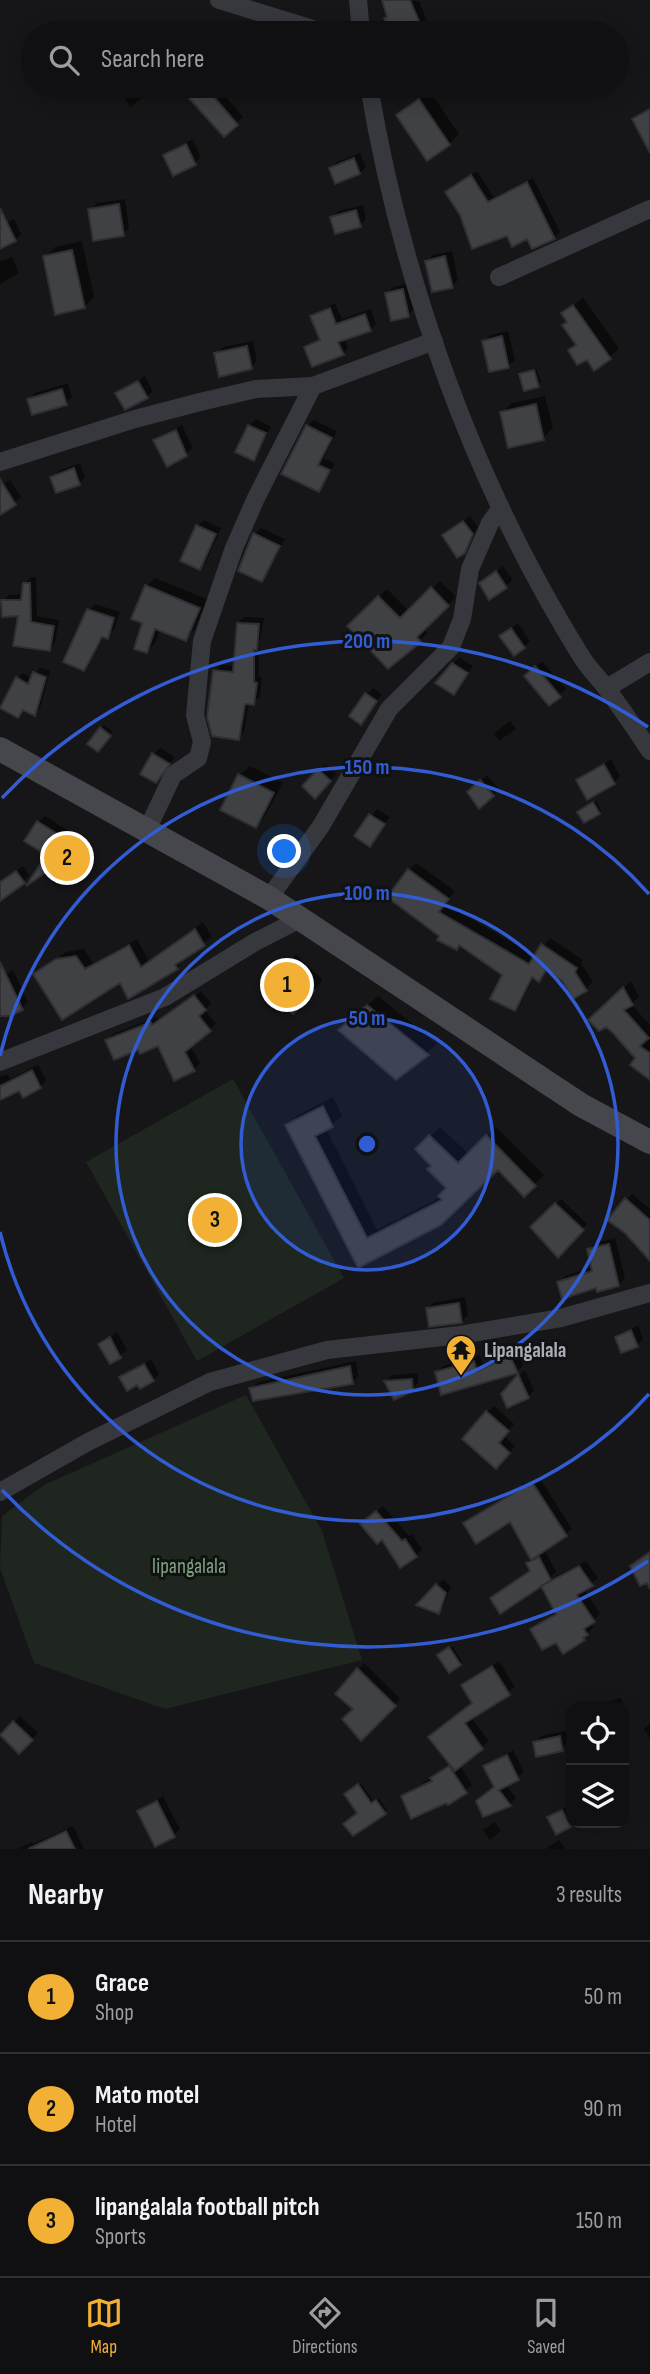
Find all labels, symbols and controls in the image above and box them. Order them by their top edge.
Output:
search box [21,21,629,98]
icon: search [45,41,83,79]
text: Search here [101,44,204,75]
text: 200 m [344,629,390,654]
text: 150 m [345,755,389,780]
pin: 2 [44,832,90,884]
your location [267,834,301,868]
text: 100 m [344,881,390,906]
pin: 1 [264,959,310,1011]
text: 50 m [349,1006,385,1031]
centre of rings [355,1132,379,1156]
pin: 3 [192,1194,238,1246]
temple icon: Lipangalala [444,1333,478,1377]
place label: Lipangalala [484,1338,566,1363]
park label: lipangalala [152,1554,226,1579]
map controls [566,1702,629,1828]
button: locate [566,1702,629,1765]
button: layers [566,1765,629,1828]
text: Nearby [28,1877,104,1913]
text: 3 results [556,1881,622,1909]
text: Grace [95,1968,149,1999]
text: 1 [46,1983,56,2011]
text: 50 m [584,1983,622,2011]
text: Shop [95,1999,134,2027]
text: Mato motel [95,2080,199,2111]
text: 2 [46,2095,56,2123]
text: 90 m [583,2095,622,2123]
text: Hotel [95,2111,137,2139]
text: lipangalala football pitch [95,2192,320,2223]
text: 3 [46,2207,56,2235]
text: 150 m [576,2207,622,2235]
text: Sports [95,2223,146,2251]
tab: Map [85,2294,123,2359]
tab: Directions [292,2294,358,2359]
tab: Saved [527,2294,565,2359]

